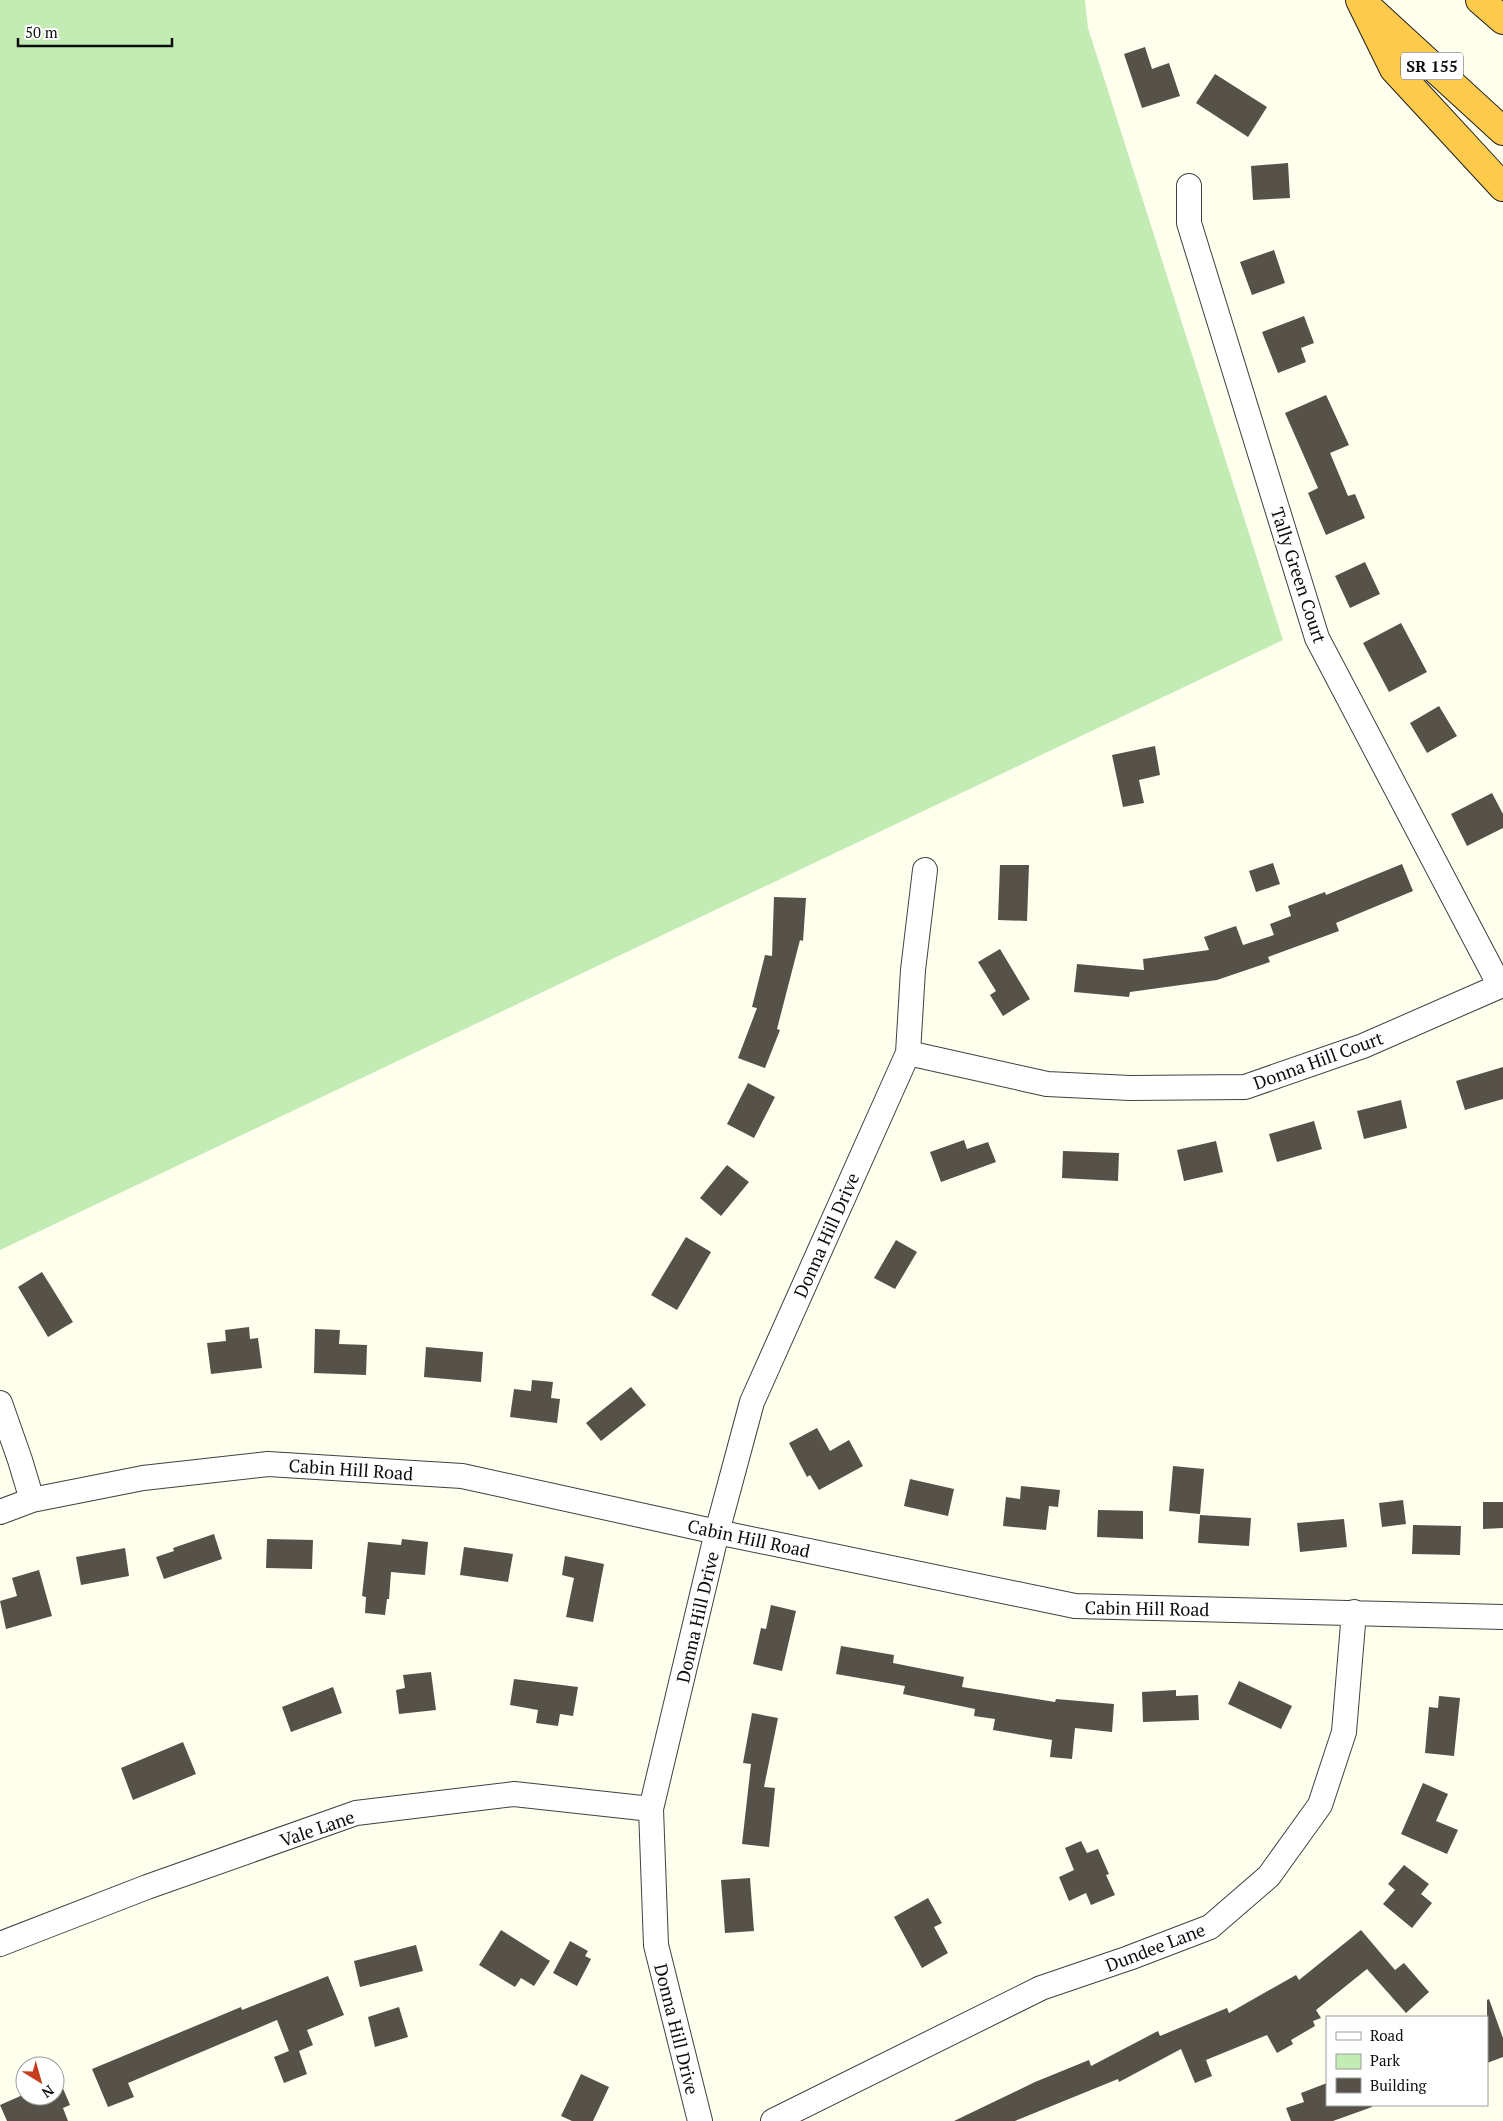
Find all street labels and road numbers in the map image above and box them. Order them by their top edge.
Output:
road number: SR 155 [1401,52,1463,80]
street label: Tally Green Court [1266,504,1332,646]
street label: Donna Hill Court [1250,1025,1386,1095]
street label: Donna Hill Drive [788,1169,864,1301]
street label: Cabin Hill Road [288,1453,414,1485]
street label: Cabin Hill Road [685,1513,813,1563]
street label: Donna Hill Drive [670,1549,724,1685]
street label: Cabin Hill Road [1084,1595,1210,1621]
street label: Vale Lane [276,1804,358,1852]
street label: Dundee Lane [1102,1917,1208,1977]
street label: Donna Hill Drive [649,1961,705,2097]

